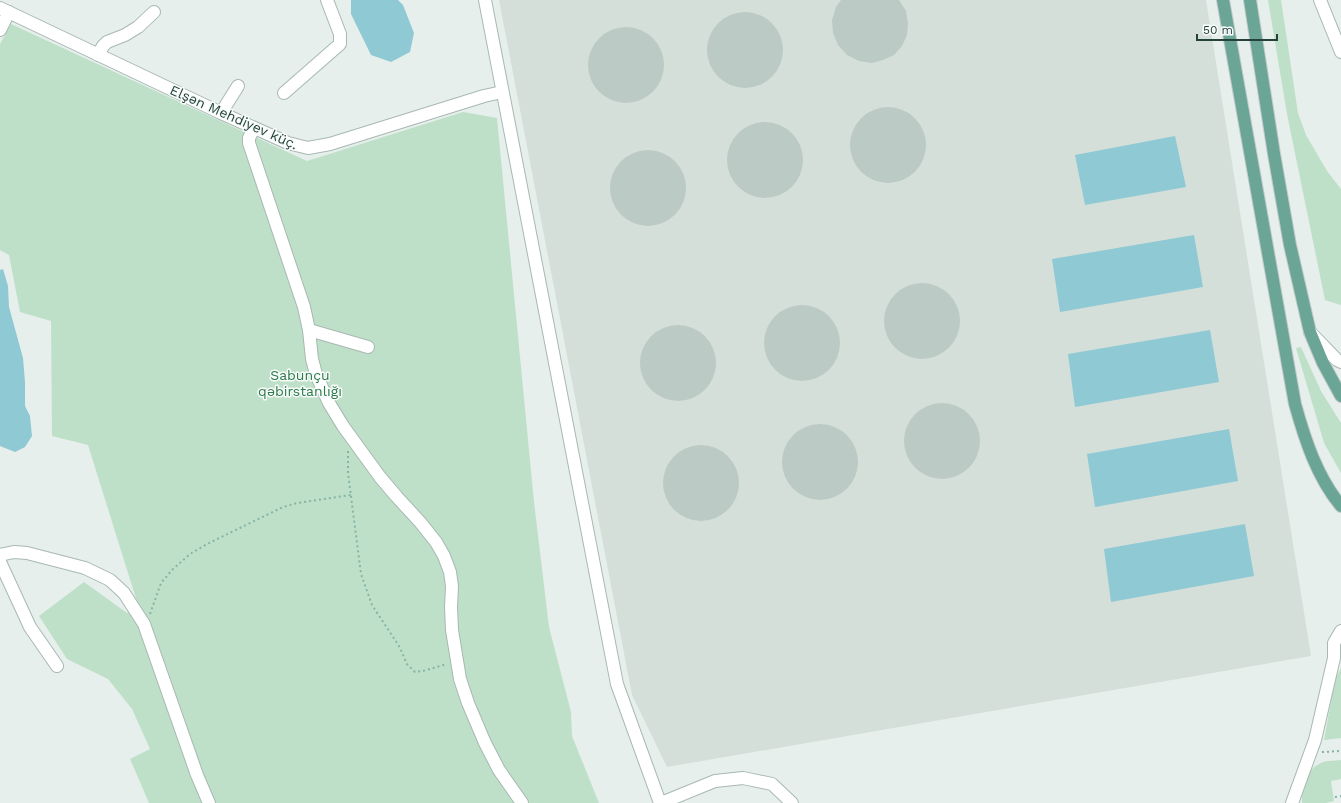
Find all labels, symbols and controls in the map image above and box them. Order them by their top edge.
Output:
scale bar [1197,16,1277,42]
text: 50 m [1203,23,1233,37]
street label: Elşən Mehdiyev küç. [168,82,300,152]
park label: Sabunçu qəbirstanlığı [258,367,342,399]

